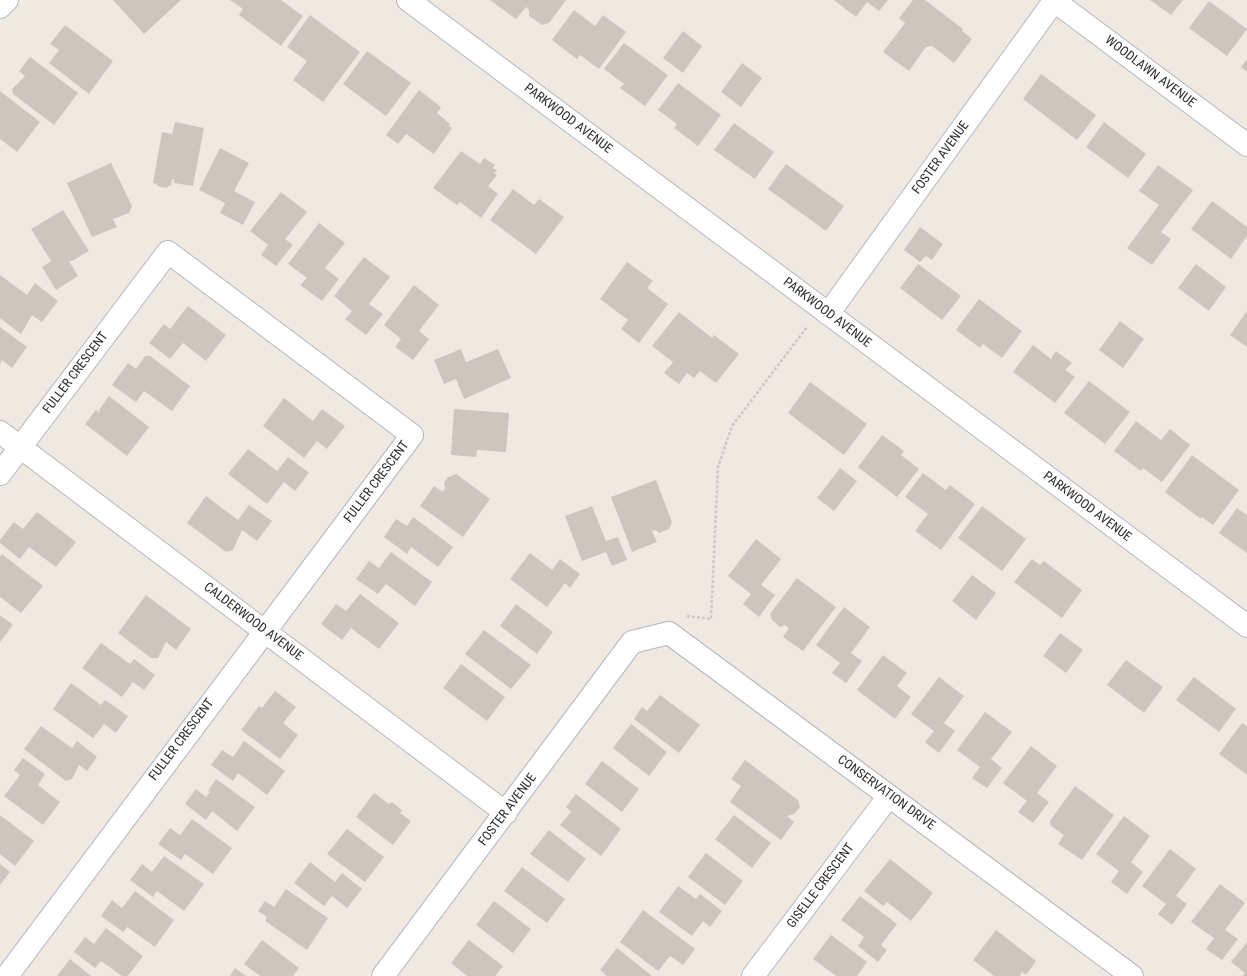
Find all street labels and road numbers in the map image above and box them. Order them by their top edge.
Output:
street label: WOODLAWN AVENUE [1101,33,1199,111]
street label: PARKWOOD AVENUE [521,81,615,157]
street label: FOSTER AVENUE [909,118,973,198]
street label: PARKWOOD AVENUE [780,275,874,351]
street label: FULLER CRESCENT [40,329,112,417]
street label: FULLER CRESCENT [341,438,413,526]
street label: PARKWOOD AVENUE [1040,469,1134,545]
street label: CALDERWOOD AVENUE [200,580,306,664]
street label: FULLER CRESCENT [146,696,218,784]
street label: CONSERVATION DRIVE [834,752,938,834]
street label: FOSTER AVENUE [476,771,540,849]
street label: GISELLE CRESCENT [784,841,858,931]

